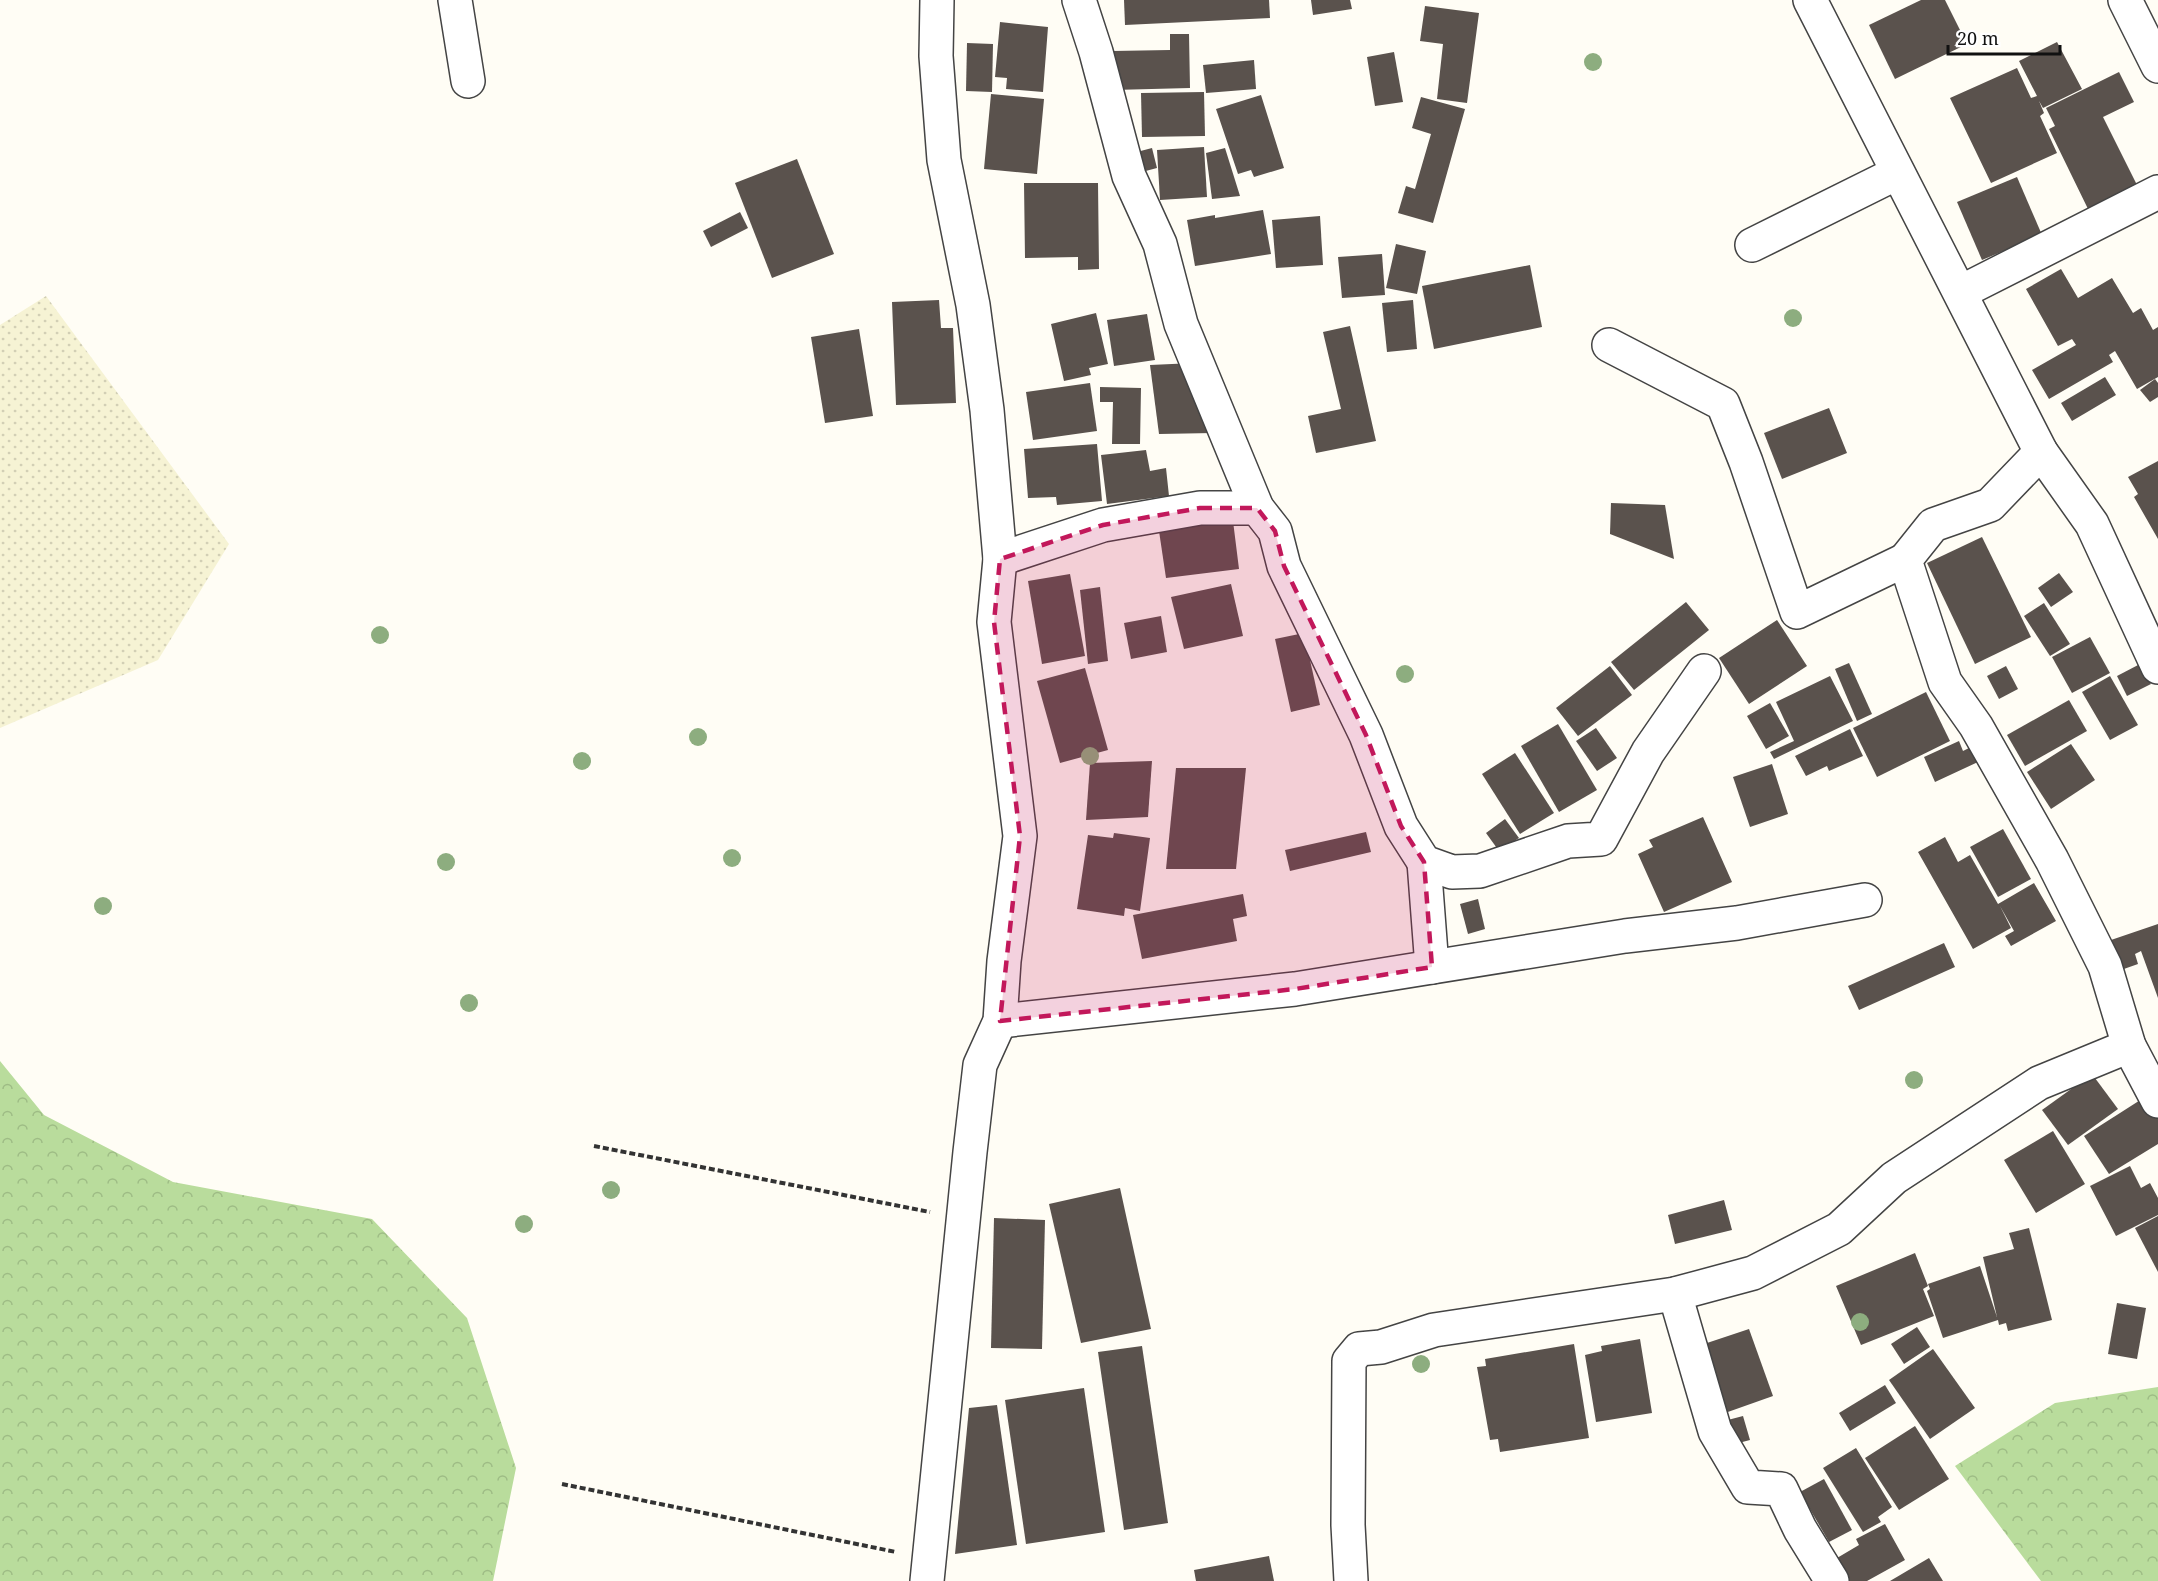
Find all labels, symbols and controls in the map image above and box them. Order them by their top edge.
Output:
scale bar [1948,18,2060,56]
text: 20 m [1957,26,1999,50]

